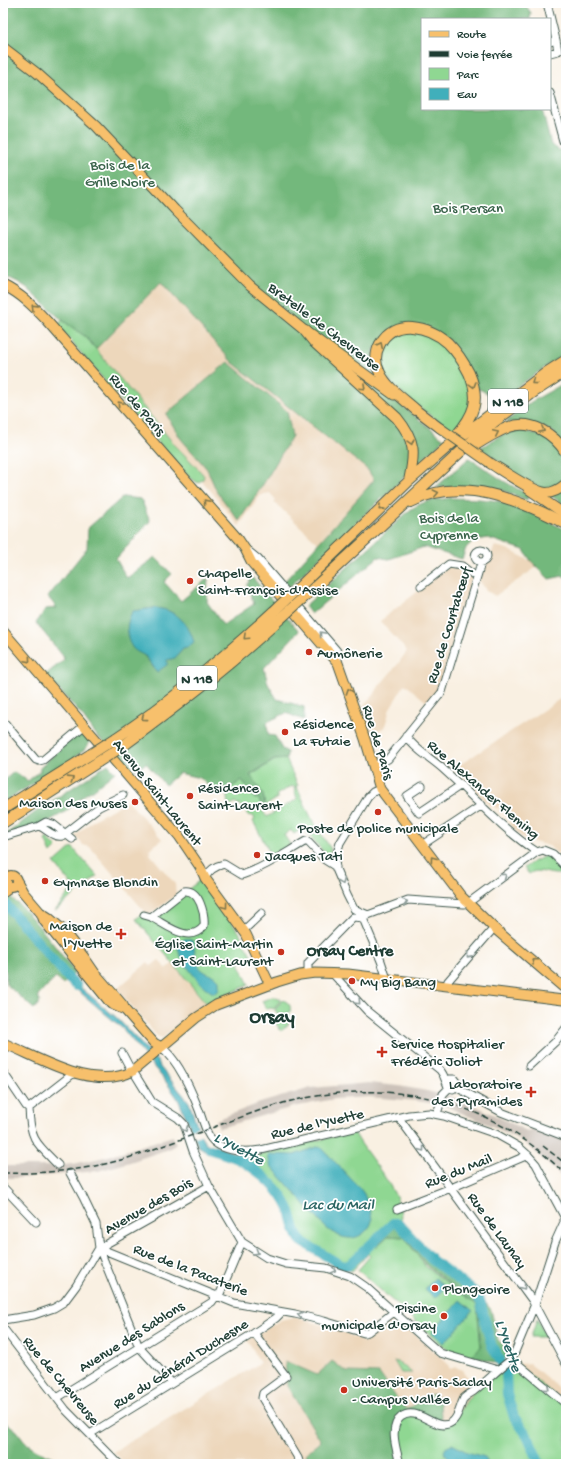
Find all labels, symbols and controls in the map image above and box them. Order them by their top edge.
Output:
legend [421,18,551,110]
text: Route [457,29,487,43]
text: Voie ferrée [456,49,513,63]
text: Parc [456,69,480,83]
text: Eau [457,89,477,103]
park label: Bois de la Grille Noire [85,157,155,192]
park label: Bois Persan [432,200,503,218]
street label: Bretelle de Chevreuse [263,279,384,376]
one-way arrow [31,304,39,312]
one-way arrow [375,342,383,350]
street label: Rue de Paris [104,370,169,441]
one-way arrow [531,377,538,385]
one-way arrow [468,381,477,388]
one-way arrow [359,383,366,390]
road number: N 118 [488,389,528,413]
one-way arrow [118,402,125,409]
one-way arrow [538,425,545,433]
one-way arrow [492,430,499,438]
one-way arrow [406,438,415,445]
one-way arrow [433,490,439,498]
one-way arrow [204,499,211,506]
one-way arrow [378,504,386,511]
park label: Bois de la Cyprenne [418,510,479,545]
street label: Rue de Courtabœuf [424,564,477,686]
place label: Chapelle Saint-François-d'Assise [198,565,339,600]
marker: Chapelle Saint-François-d'Assise [185,576,195,586]
one-way arrow [319,631,326,638]
one-way arrow [243,632,250,639]
place label: Aumônerie [317,645,383,663]
marker: Aumônerie [304,647,314,657]
one-way arrow [24,655,31,663]
road number: N 118 [177,666,217,690]
one-way arrow [345,688,354,695]
street label: Rue de Paris [357,703,397,782]
one-way arrow [142,713,149,720]
place label: Résidence La Futaie [293,716,354,751]
marker: Résidence La Futaie [280,727,290,737]
street label: Avenue Saint-Laurent [108,736,206,852]
street label: Rue Alexander Fleming [423,737,543,844]
one-way arrow [67,776,74,784]
place label: Résidence Saint-Laurent [198,780,284,815]
marker: Résidence Saint-Laurent [185,791,195,801]
place label: Maison des Muses [19,795,127,813]
marker: Maison des Muses [130,797,140,807]
marker: Poste de police municipale [373,807,383,817]
place label: Poste de police municipale [297,820,458,838]
place label: Jacques Tati [265,848,343,866]
marker: Jacques Tati [252,850,262,860]
one-way arrow [431,856,438,863]
place label: Gymnase Blondin [53,874,158,892]
one-way arrow [500,874,507,881]
marker: Gymnase Blondin [40,876,50,886]
one-way arrow [337,879,345,886]
one-way arrow [401,898,408,907]
one-way arrow [220,902,227,909]
place label: Maison de l'Yvette [49,918,112,953]
marker: Maison de l'Yvette [115,928,127,940]
place label: Église Saint-Martin et Saint-Laurent [155,936,275,971]
district label: Orsay Centre [307,943,394,962]
marker: Église Saint-Martin et Saint-Laurent [276,947,286,957]
one-way arrow [467,952,474,959]
one-way arrow [531,959,539,966]
place label: My Big Bang [360,974,436,992]
marker: My Big Bang [347,976,357,986]
one-way arrow [353,997,360,1004]
district label: Orsay [249,1007,295,1030]
place label: Service Hospitalier Frédéric Joliot [390,1036,506,1071]
marker: Service Hospitalier Frédéric Joliot [376,1046,388,1058]
place label: Laboratoire des Pyramides [431,1076,522,1111]
marker: Laboratoire des Pyramides [525,1086,537,1098]
street label: Rue de l'Yvette [269,1105,366,1144]
one-way arrow [181,1126,189,1133]
water label: L'Yvette [210,1129,267,1171]
one-way arrow [417,1145,424,1152]
street label: Rue du Mail [423,1150,495,1193]
street label: Avenue des Bois [102,1174,197,1239]
street label: Rue de Launay [463,1189,530,1273]
water label: Lac du Mail [302,1197,375,1216]
street label: Rue de la Pacaterie [130,1241,251,1301]
one-way arrow [252,1247,259,1254]
one-way arrow [330,1265,337,1274]
place label: Plongeoire [442,1281,510,1299]
marker: Plongeoire [430,1283,440,1293]
one-way arrow [518,1283,525,1290]
street label: Avenue des Sablons [76,1298,189,1377]
place label: Piscine municipale d'Orsay [321,1300,437,1335]
one-way arrow [297,1311,304,1320]
marker: Piscine municipale d'Orsay [439,1311,449,1321]
street label: Rue du Général Duchesne [110,1316,252,1414]
water label: L'Yvette [489,1318,525,1375]
street label: Rue de Chevreuse [18,1333,103,1429]
place label: Université Paris-Saclay - Campus Vallée [352,1374,492,1409]
one-way arrow [542,1383,549,1390]
marker: Université Paris-Saclay - Campus Vallée [339,1385,349,1395]

